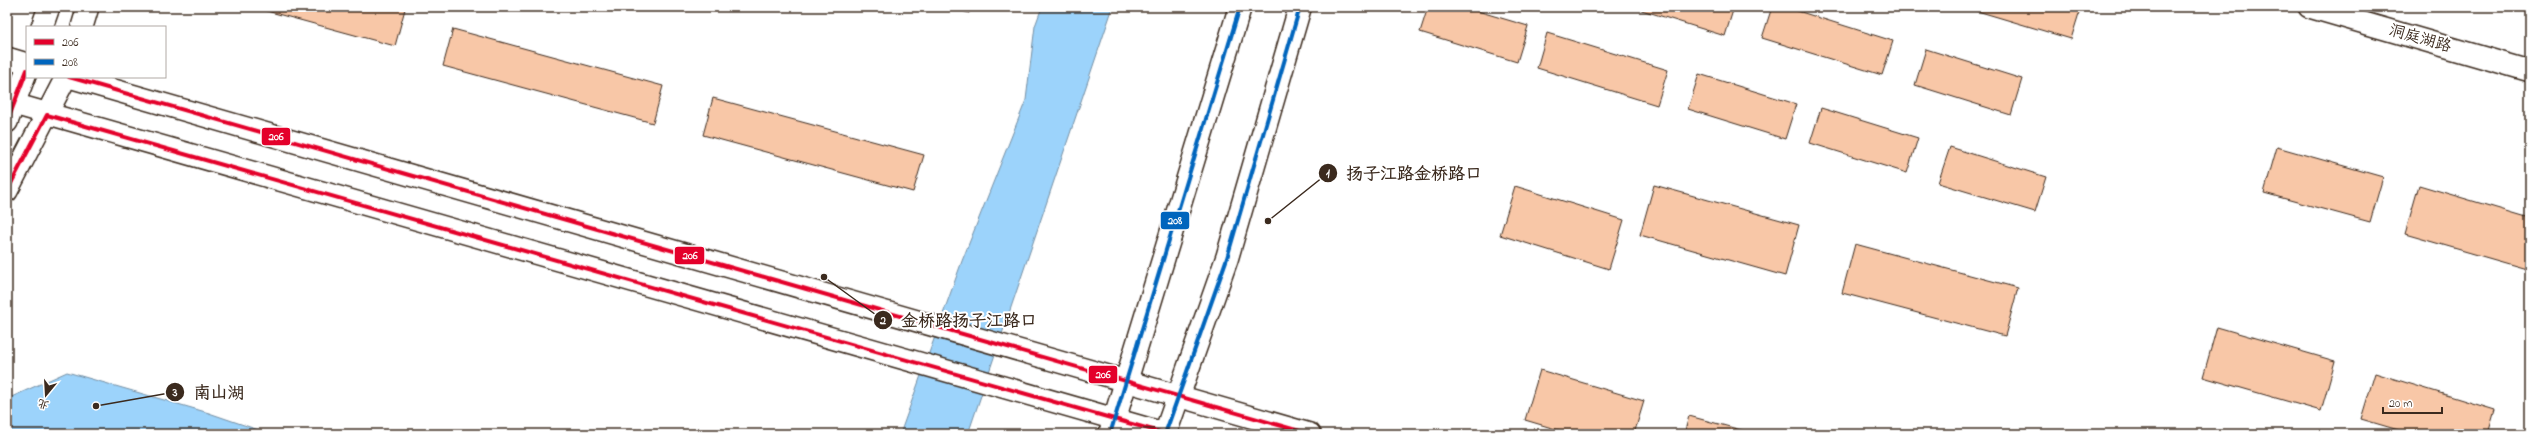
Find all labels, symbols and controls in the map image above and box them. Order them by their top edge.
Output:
street label: 洞庭湖路 [2386,19,2454,59]
legend [26,26,166,78]
text: 206 [62,34,79,52]
text: 208 [62,54,78,72]
line badge: 206 [261,127,291,146]
text: 206 [267,129,284,145]
callout: 扬子江路金桥路口 [1318,158,1490,187]
text: 扬子江路金桥路口 [1346,162,1482,187]
text: 1 [1326,165,1330,183]
line badge: 208 [1160,211,1190,230]
text: 208 [1167,213,1183,229]
line badge: 206 [674,246,705,265]
text: 206 [681,248,698,264]
callout: 金桥路扬子江路口 [873,305,1045,334]
text: 金桥路扬子江路口 [901,309,1037,334]
text: 2 [879,312,886,330]
line badge: 206 [1088,365,1118,384]
text: 206 [1094,367,1111,383]
north arrow [26,375,66,415]
callout: 南山湖 [165,378,252,407]
text: 南山湖 [194,381,245,406]
text: 3 [172,384,178,402]
scale bar [2383,389,2442,415]
text: 北 [36,394,51,413]
text: 20 m [2389,395,2412,413]

